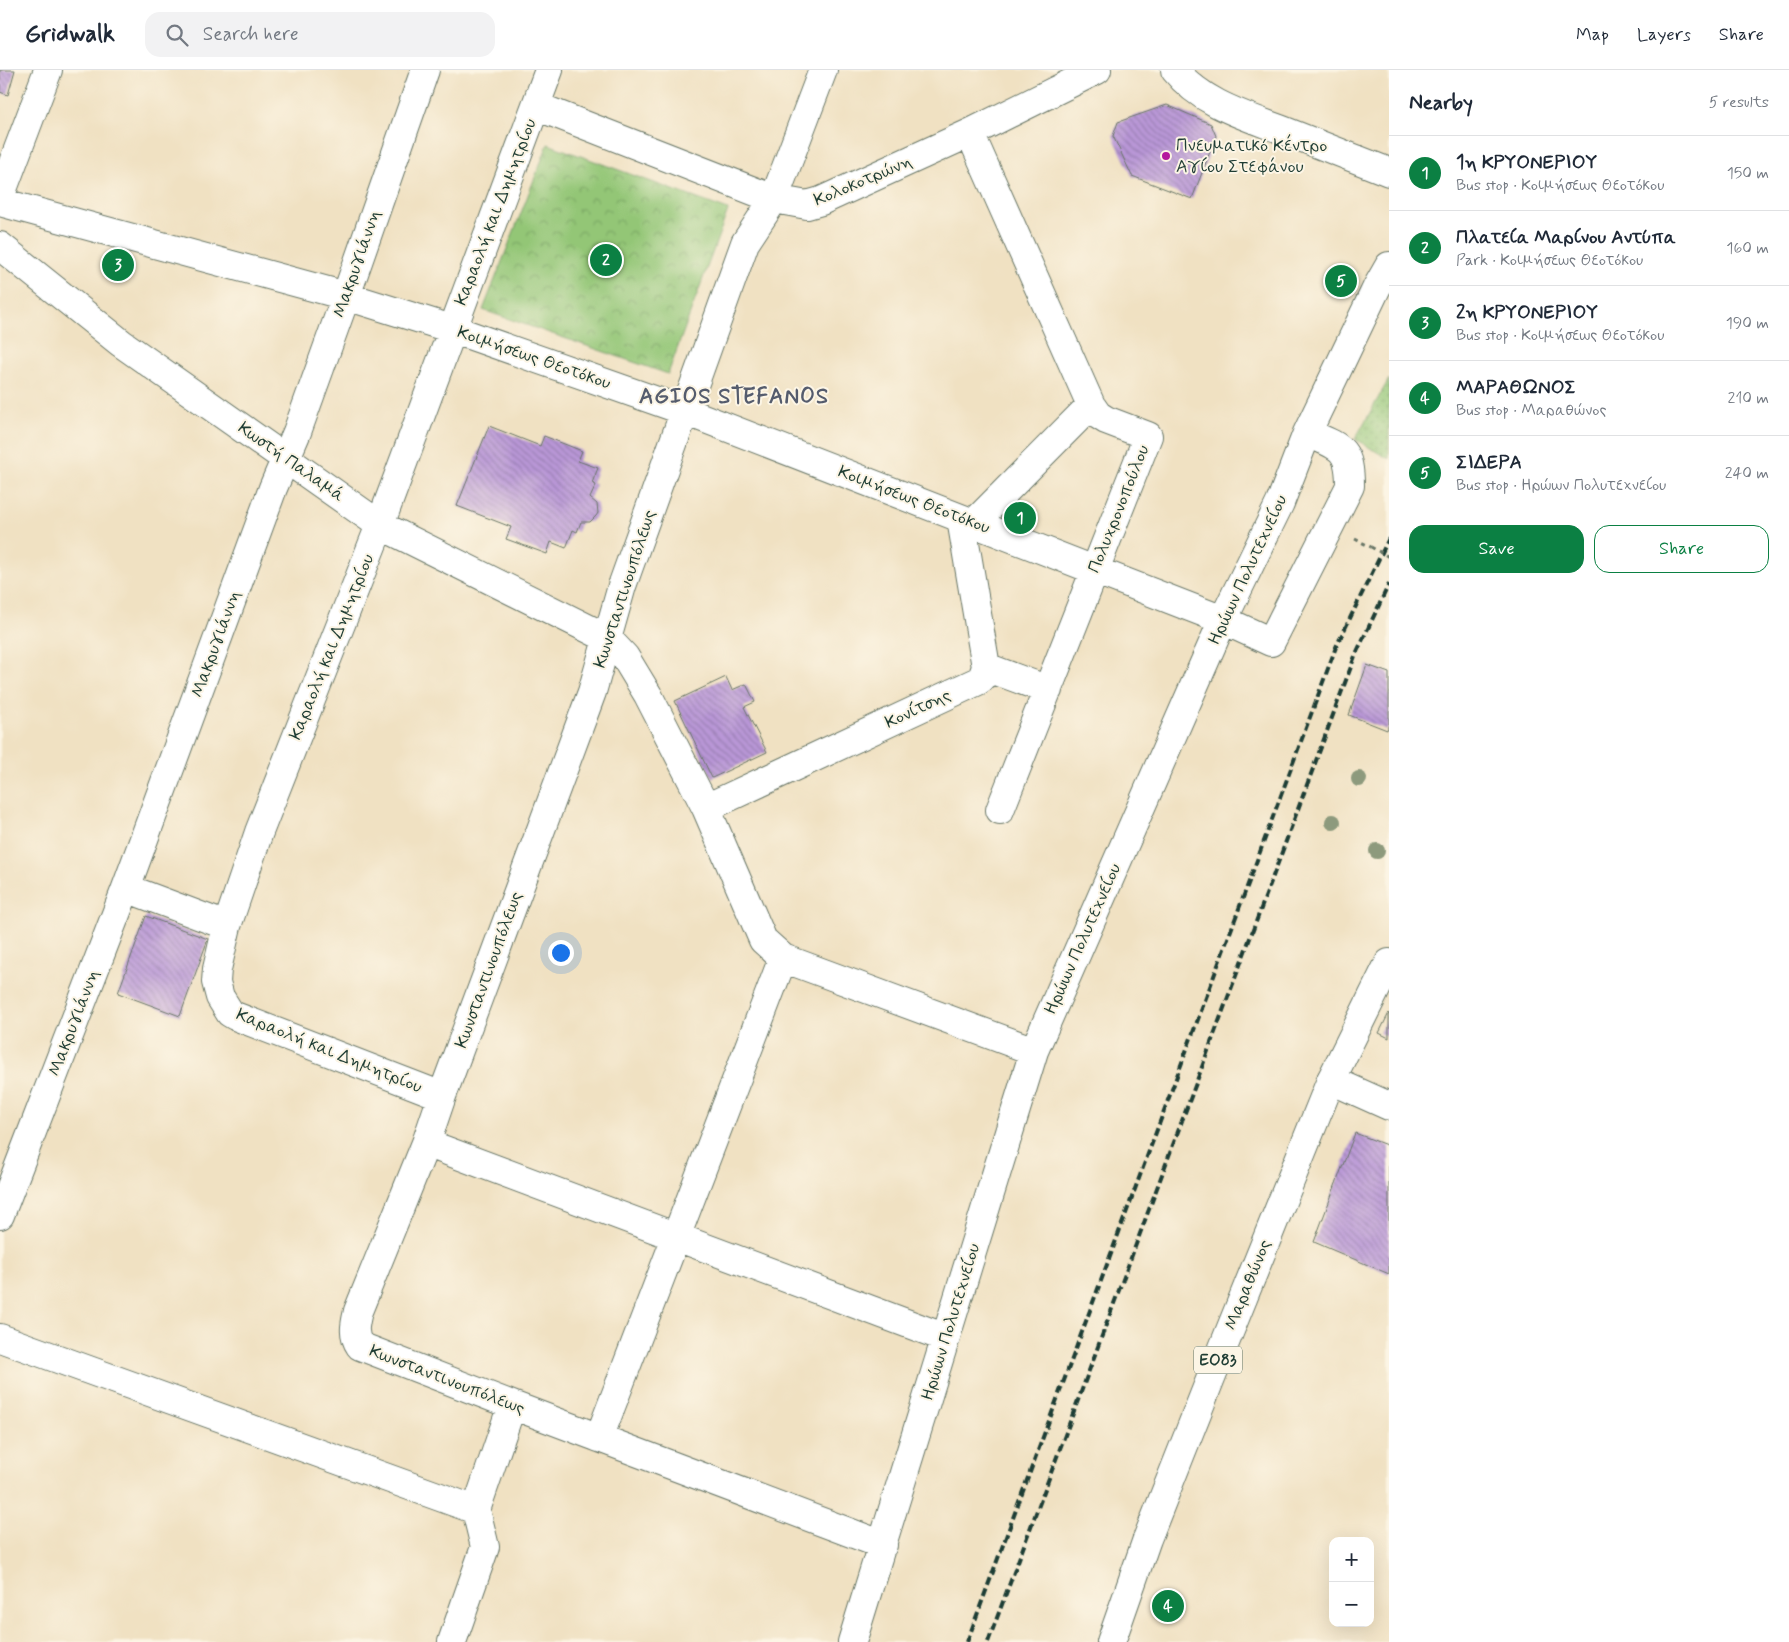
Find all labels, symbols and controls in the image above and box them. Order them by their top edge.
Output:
search box [145,12,495,57]
text: Gridwalk [25,19,115,50]
icon: search [163,21,191,49]
text: Search here [203,22,298,47]
text: Map [1576,23,1609,47]
text: Layers [1637,23,1691,47]
text: Share [1719,23,1764,47]
text: Nearby [1409,89,1473,117]
text: 5 results [1709,92,1769,113]
street label: Καραολή και Δημητρίου [449,115,543,309]
place label: Πνευματικό Κέντρο Αγίου Στεφάνου [1176,133,1327,179]
street label: Κολοκοτρώνη [810,149,916,213]
marker: Πνευματικό Κέντρο Αγίου Στεφάνου [1160,150,1172,162]
text: 1η ΚΡΥΟΝΕΡΙΟΥ [1456,150,1597,175]
text: 1 [1421,163,1429,184]
text: 150 m [1727,163,1769,184]
text: Bus stop · Κοιμήσεως Θεοτόκου [1456,175,1664,196]
street label: Μακρυγιάννη [327,207,387,321]
text: Πλατεία Μαρίνου Αντύπα [1456,225,1676,250]
text: 2 [1421,238,1429,259]
text: 160 m [1726,238,1769,259]
pin: 2 [590,241,622,279]
pin: 3 [102,246,134,284]
text: Park · Κοιμήσεως Θεοτόκου [1456,250,1643,271]
pin: 5 [1325,262,1357,300]
text: 2η ΚΡΥΟΝΕΡΙΟΥ [1456,300,1598,325]
text: 3 [1421,313,1429,334]
text: 190 m [1726,313,1769,334]
street label: Κοιμήσεως Θεοτόκου [454,320,614,396]
text: Bus stop · Κοιμήσεως Θεοτόκου [1456,325,1664,346]
text: ΜΑΡΑΘΩΝΟΣ [1456,375,1576,400]
district label: AGIOS STEFANOS [639,383,829,411]
text: 4 [1420,388,1430,409]
text: 210 m [1728,388,1769,409]
text: Bus stop · Μαραθώνος [1456,400,1606,421]
street label: Κωστή Παλαμά [233,416,349,508]
street label: Πολυχρονοπούλου [1082,441,1156,577]
text: ΣΙΔΕΡΑ [1456,450,1522,475]
street label: Κοιμήσεως Θεοτόκου [835,460,993,540]
text: 5 [1420,463,1430,484]
text: 240 m [1725,463,1769,484]
text: Bus stop · Ηρώων Πολυτεχνείου [1456,475,1666,496]
street label: Ηρώων Πολυτεχνείου [1203,491,1293,649]
pin: 1 [1004,499,1036,537]
street label: Κωνσταντινουπόλεως [588,507,662,671]
button: Save [1409,525,1584,573]
button: Share [1594,525,1769,573]
street label: Καραολή και Δημητρίου [284,550,380,744]
street label: Μακρυγιάννη [185,587,247,701]
street label: Κονίτσης [881,683,955,735]
street label: Ηρώων Πολυτεχνείου [1039,860,1127,1018]
street label: Κωνσταντινουπόλεως [450,888,529,1052]
your location [548,940,574,966]
street label: Μακρυγιάννη [43,966,105,1080]
street label: Καραολή και Δημητρίου [232,1003,426,1099]
street label: Μαραθώνος [1219,1236,1277,1334]
street label: Ηρώων Πολυτεχνείου [916,1240,986,1404]
street label: Κωνσταντινουπόλεως [366,1339,528,1421]
road number: ΕΟ83 [1194,1346,1242,1374]
map controls [1329,1537,1374,1627]
button: + [1329,1537,1374,1582]
button: − [1329,1582,1374,1627]
pin: 4 [1152,1587,1184,1625]

